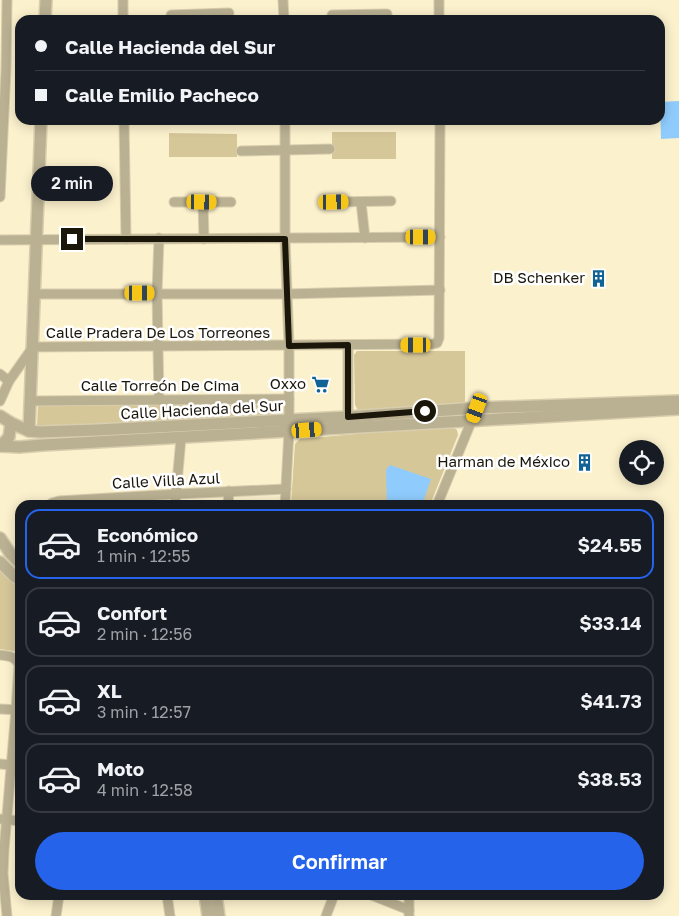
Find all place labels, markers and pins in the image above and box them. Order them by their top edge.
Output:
place label: DB Schenker [493,268,585,286]
building icon: DB Schenker [589,268,609,288]
place label: Oxxo [270,374,306,392]
supermarket icon: Oxxo [310,374,330,394]
place label: Harman de México [437,452,570,470]
building icon: Harman de México [574,452,594,472]

